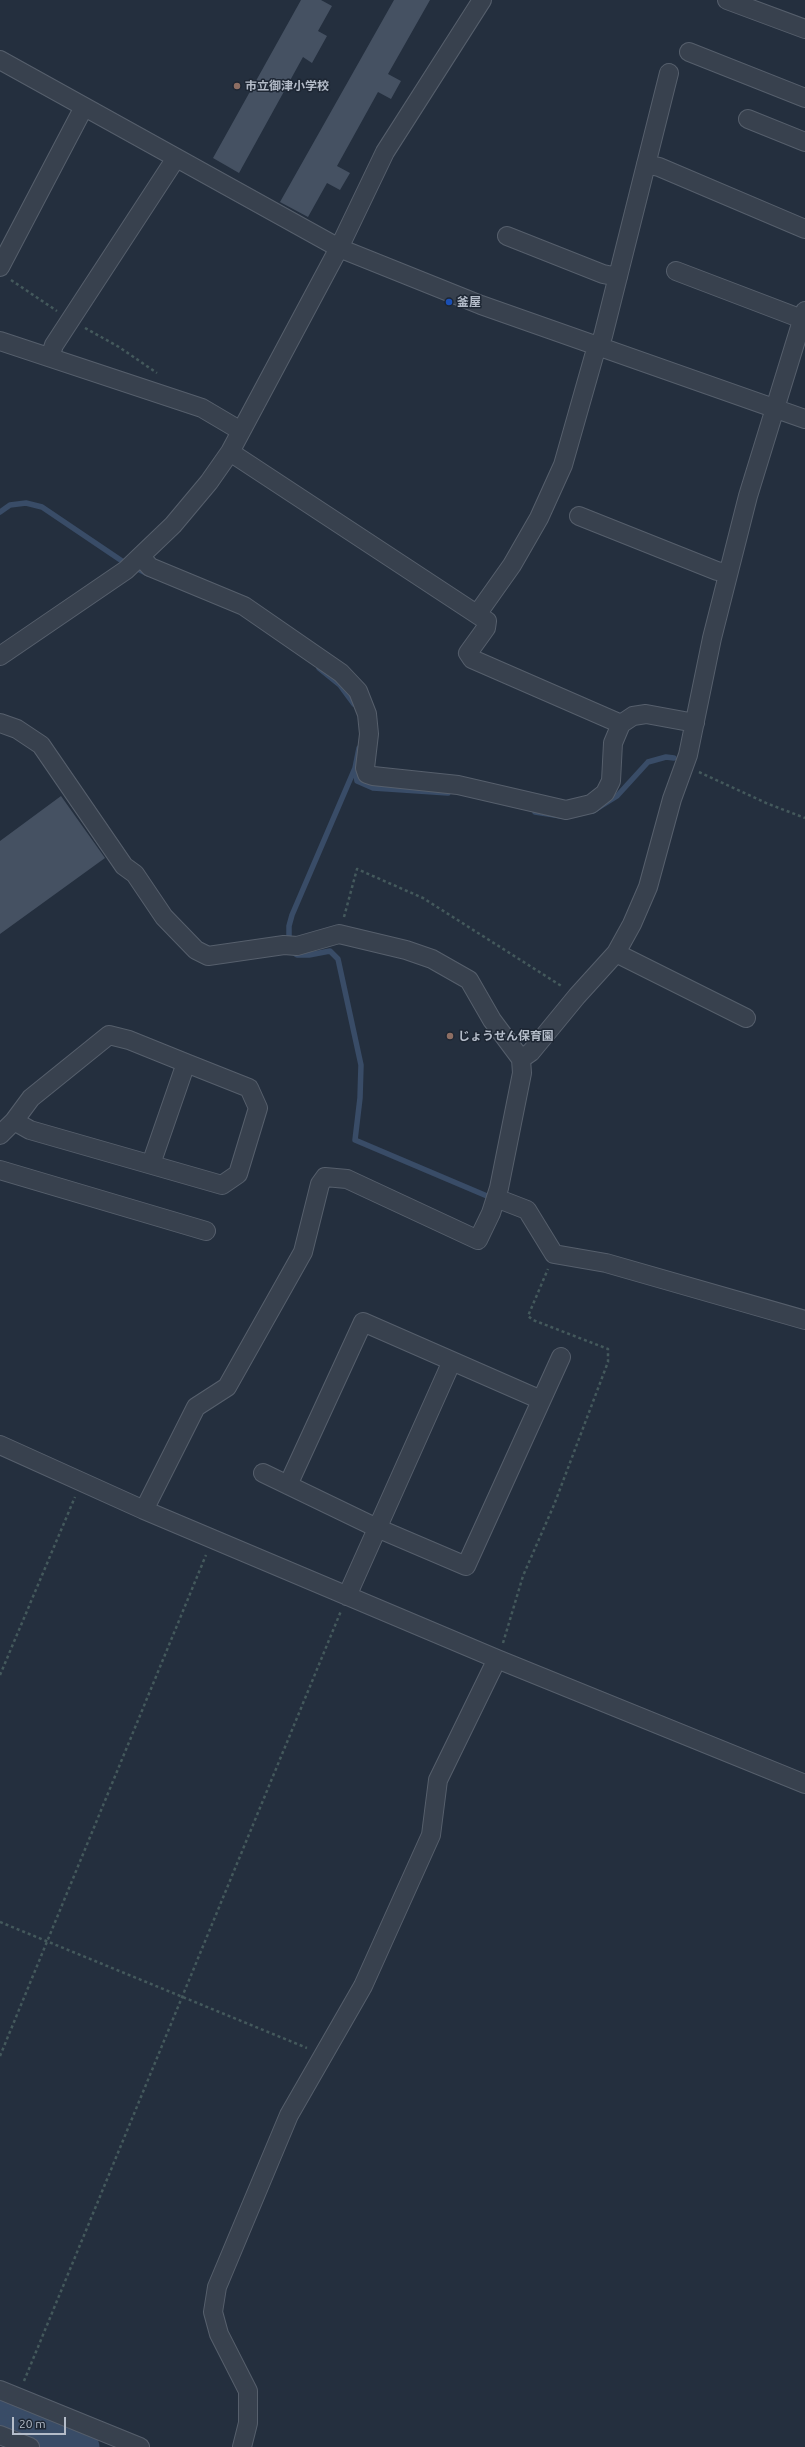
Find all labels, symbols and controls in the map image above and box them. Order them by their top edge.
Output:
place label: 市立御津小学校 [245,79,329,93]
marker: 市立御津小学校 [232,81,242,91]
place label: 釜屋 [457,295,481,309]
marker: 釜屋 [444,297,454,307]
place label: じょうせん保育園 [458,1029,554,1043]
marker: じょうせん保育園 [445,1031,455,1041]
scale bar [14,2409,68,2435]
text: 20 m [19,2417,46,2430]

